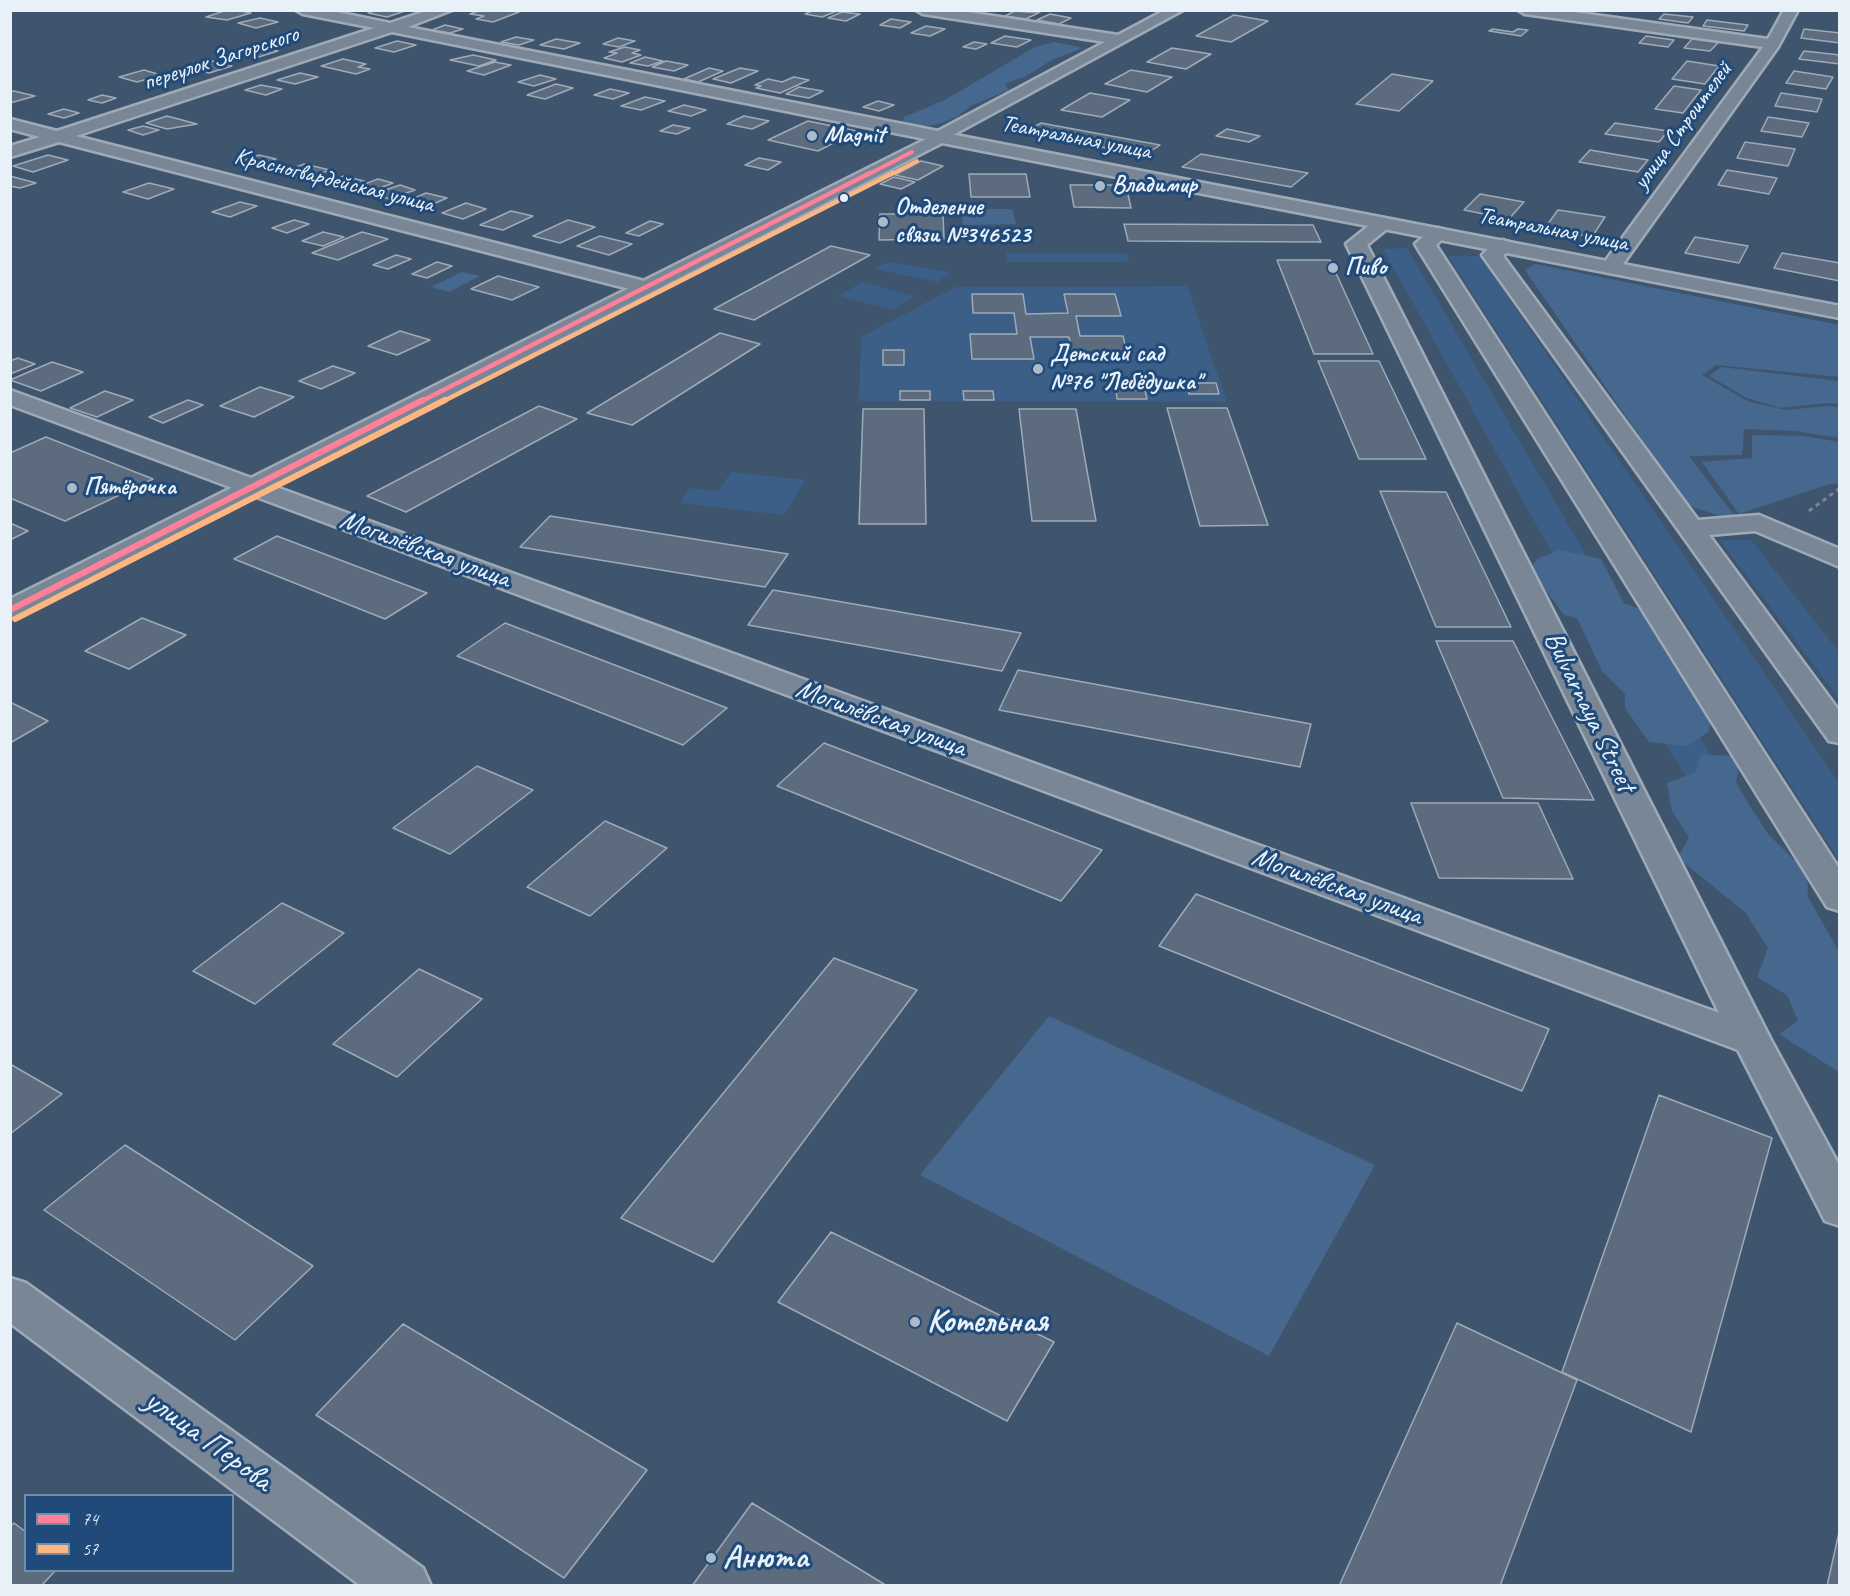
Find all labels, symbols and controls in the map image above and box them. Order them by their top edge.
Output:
street label: переулок Загорского [140,20,302,98]
street label: улица Строителей [1627,56,1739,196]
street label: Театральная улица [999,109,1153,167]
place label: Magnit [824,122,885,150]
marker: Magnit [805,129,819,143]
street label: Красногвардейская улица [231,142,437,220]
place label: Владимир [1112,172,1197,200]
marker: Владимир [1093,179,1107,193]
unlabelled marker [838,192,850,204]
place label: Отделение связи №346523 [895,194,1030,250]
street label: Театральная улица [1476,201,1630,259]
marker: Отделение связи №346523 [876,215,890,229]
place label: Пиво [1345,254,1386,282]
marker: Пиво [1326,261,1340,275]
place label: Детский сад №76 "Лебёдушка" [1050,341,1201,397]
marker: Детский сад №76 "Лебёдушка" [1031,362,1045,376]
place label: Пятёрочка [84,474,176,502]
marker: Пятёрочка [65,481,79,495]
street label: Могилёвская улица [335,504,515,596]
street label: Bulvarnaya Street [1536,626,1642,798]
street label: Могилёвская улица [791,673,971,765]
street label: Могилёвская улица [1247,841,1427,933]
place label: Котельная [927,1302,1048,1342]
marker: Котельная [908,1315,922,1329]
street label: улица Перова [136,1381,280,1501]
legend [24,1494,234,1572]
text: 74 [82,1508,98,1530]
text: 57 [82,1538,98,1560]
place label: Анюта [723,1538,808,1578]
marker: Анюта [704,1551,718,1565]

